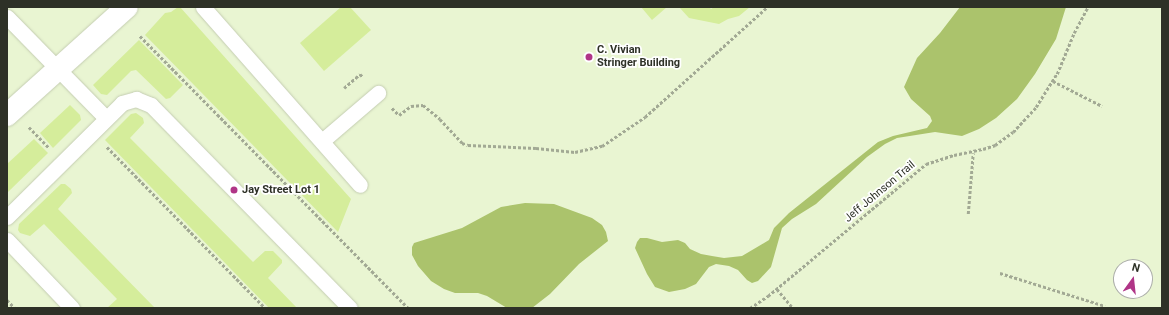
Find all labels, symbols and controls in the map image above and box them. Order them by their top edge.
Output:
place label: C. Vivian Stringer Building [597,44,680,70]
marker: C. Vivian Stringer Building [584,52,594,62]
street label: Jeff Johnson Trail [842,158,918,226]
place label: Jay Street Lot 1 [242,183,320,197]
marker: Jay Street Lot 1 [229,185,239,195]
north arrow [1113,259,1153,299]
text: N [1131,261,1141,275]

